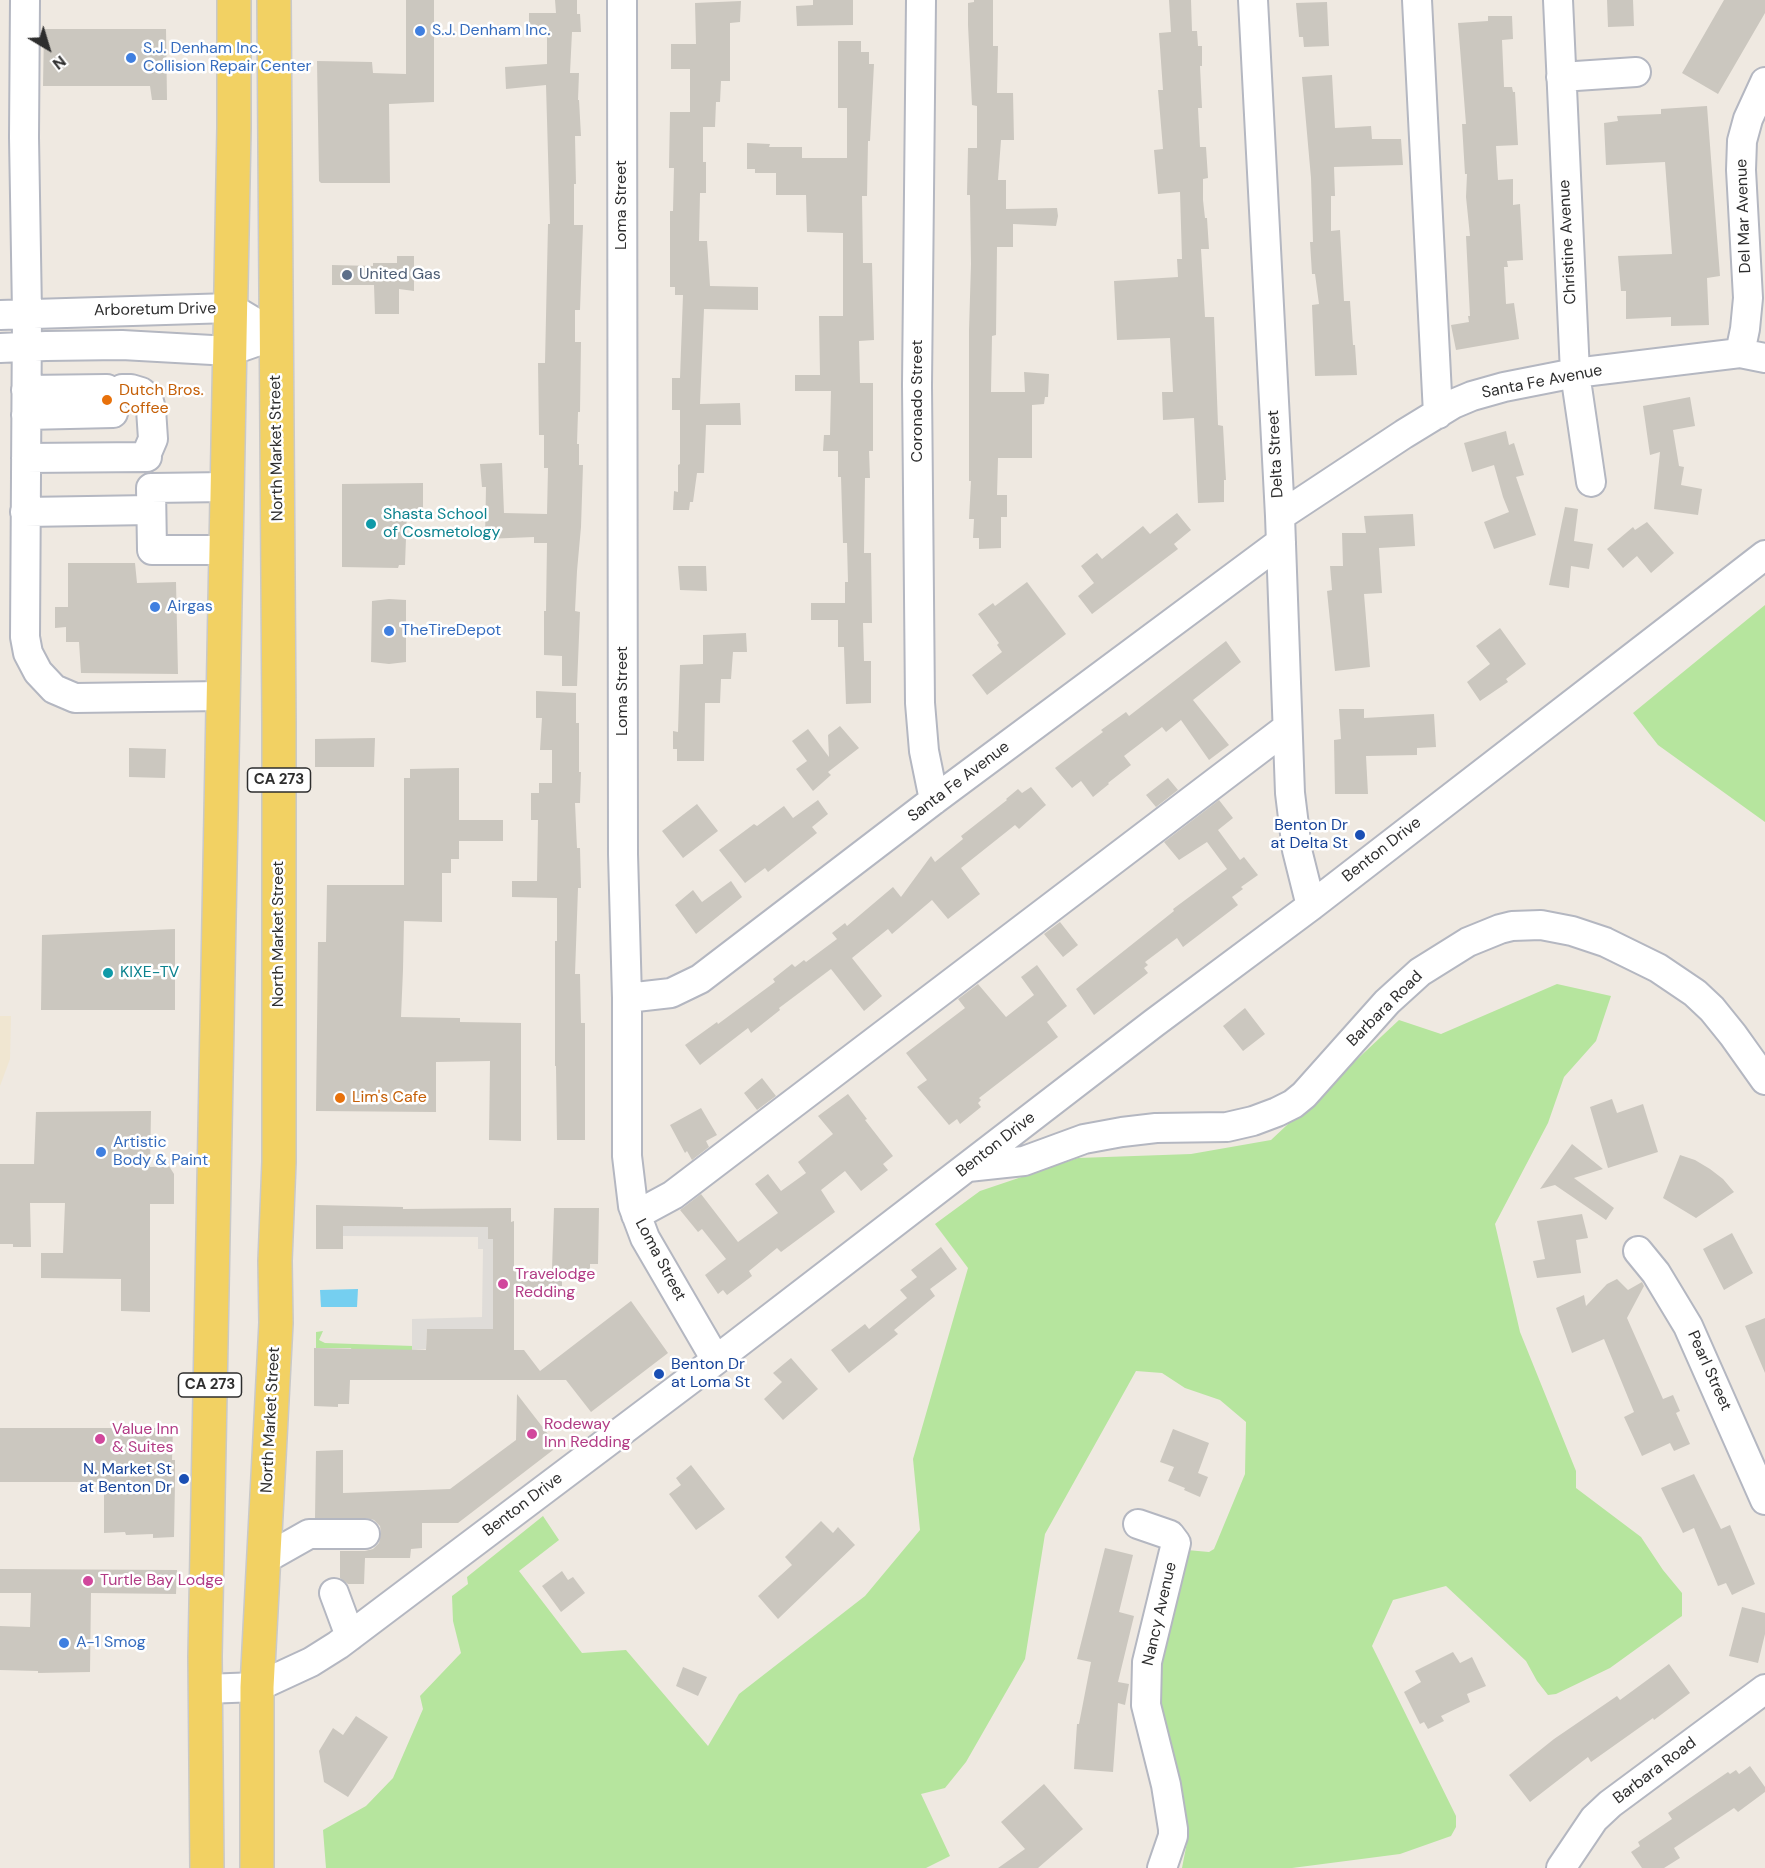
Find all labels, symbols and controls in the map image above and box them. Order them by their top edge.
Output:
north arrow [18,18,78,78]
place label: S.J. Denham Inc. [432,21,551,41]
marker: S.J. Denham Inc. [413,24,427,38]
place label: S.J. Denham Inc. Collision Repair Center [143,39,311,77]
text: N [48,51,70,74]
marker: S.J. Denham Inc. Collision Repair Center [124,51,138,65]
street label: Del Mar Avenue [1732,158,1756,274]
street label: Loma Street [612,160,632,250]
street label: Christine Avenue [1555,179,1581,305]
place label: United Gas [359,265,441,285]
marker: United Gas [340,268,354,282]
street label: Arboretum Drive [94,299,216,321]
street label: Coronado Street [908,339,928,463]
street label: Santa Fe Avenue [1480,361,1604,403]
street label: North Market Street [266,375,288,521]
place label: Dutch Bros. Coffee [119,381,204,419]
marker: Dutch Bros. Coffee [100,393,114,407]
street label: Delta Street [1264,409,1288,499]
place label: Shasta School of Cosmetology [383,505,500,543]
marker: Shasta School of Cosmetology [364,517,378,531]
place label: Airgas [167,597,213,617]
marker: Airgas [148,600,162,614]
place label: TheTireDepot [401,621,501,641]
marker: TheTireDepot [382,624,396,638]
street label: Loma Street [613,646,633,736]
street label: Santa Fe Avenue [904,738,1014,826]
road number: CA 273 [248,768,310,792]
street label: Benton Drive [1339,813,1425,887]
place label: Benton Dr at Delta St [1271,816,1348,854]
marker: Benton Dr at Delta St [1353,828,1367,842]
street label: North Market Street [269,861,289,1007]
place label: KIXE-TV [120,963,179,983]
marker: KIXE-TV [101,966,115,980]
street label: Barbara Road [1343,967,1427,1051]
place label: Lim's Cafe [352,1088,427,1108]
marker: Lim's Cafe [333,1091,347,1105]
street label: Benton Drive [953,1108,1039,1182]
place label: Artistic Body & Paint [113,1133,208,1171]
marker: Artistic Body & Paint [94,1145,108,1159]
street label: Loma Street [630,1216,690,1304]
place label: Travelodge Redding [515,1265,595,1303]
marker: Travelodge Redding [496,1277,510,1291]
street label: Pearl Street [1683,1328,1735,1414]
street label: North Market Street [258,1346,284,1494]
place label: Benton Dr at Loma St [671,1355,750,1393]
marker: Benton Dr at Loma St [652,1367,666,1381]
road number: CA 273 [178,1373,242,1397]
place label: Rodeway Inn Redding [544,1415,630,1453]
place label: Value Inn & Suites [112,1420,179,1458]
marker: Rodeway Inn Redding [525,1427,539,1441]
marker: Value Inn & Suites [93,1432,107,1446]
place label: N. Market St at Benton Dr [79,1460,172,1498]
street label: Benton Drive [479,1469,567,1541]
marker: N. Market St at Benton Dr [177,1472,191,1486]
street label: Nancy Avenue [1139,1560,1181,1668]
place label: Turtle Bay Lodge [100,1571,223,1591]
marker: Turtle Bay Lodge [81,1574,95,1588]
place label: A-1 Smog [76,1633,146,1653]
marker: A-1 Smog [57,1636,71,1650]
street label: Barbara Road [1610,1734,1700,1808]

